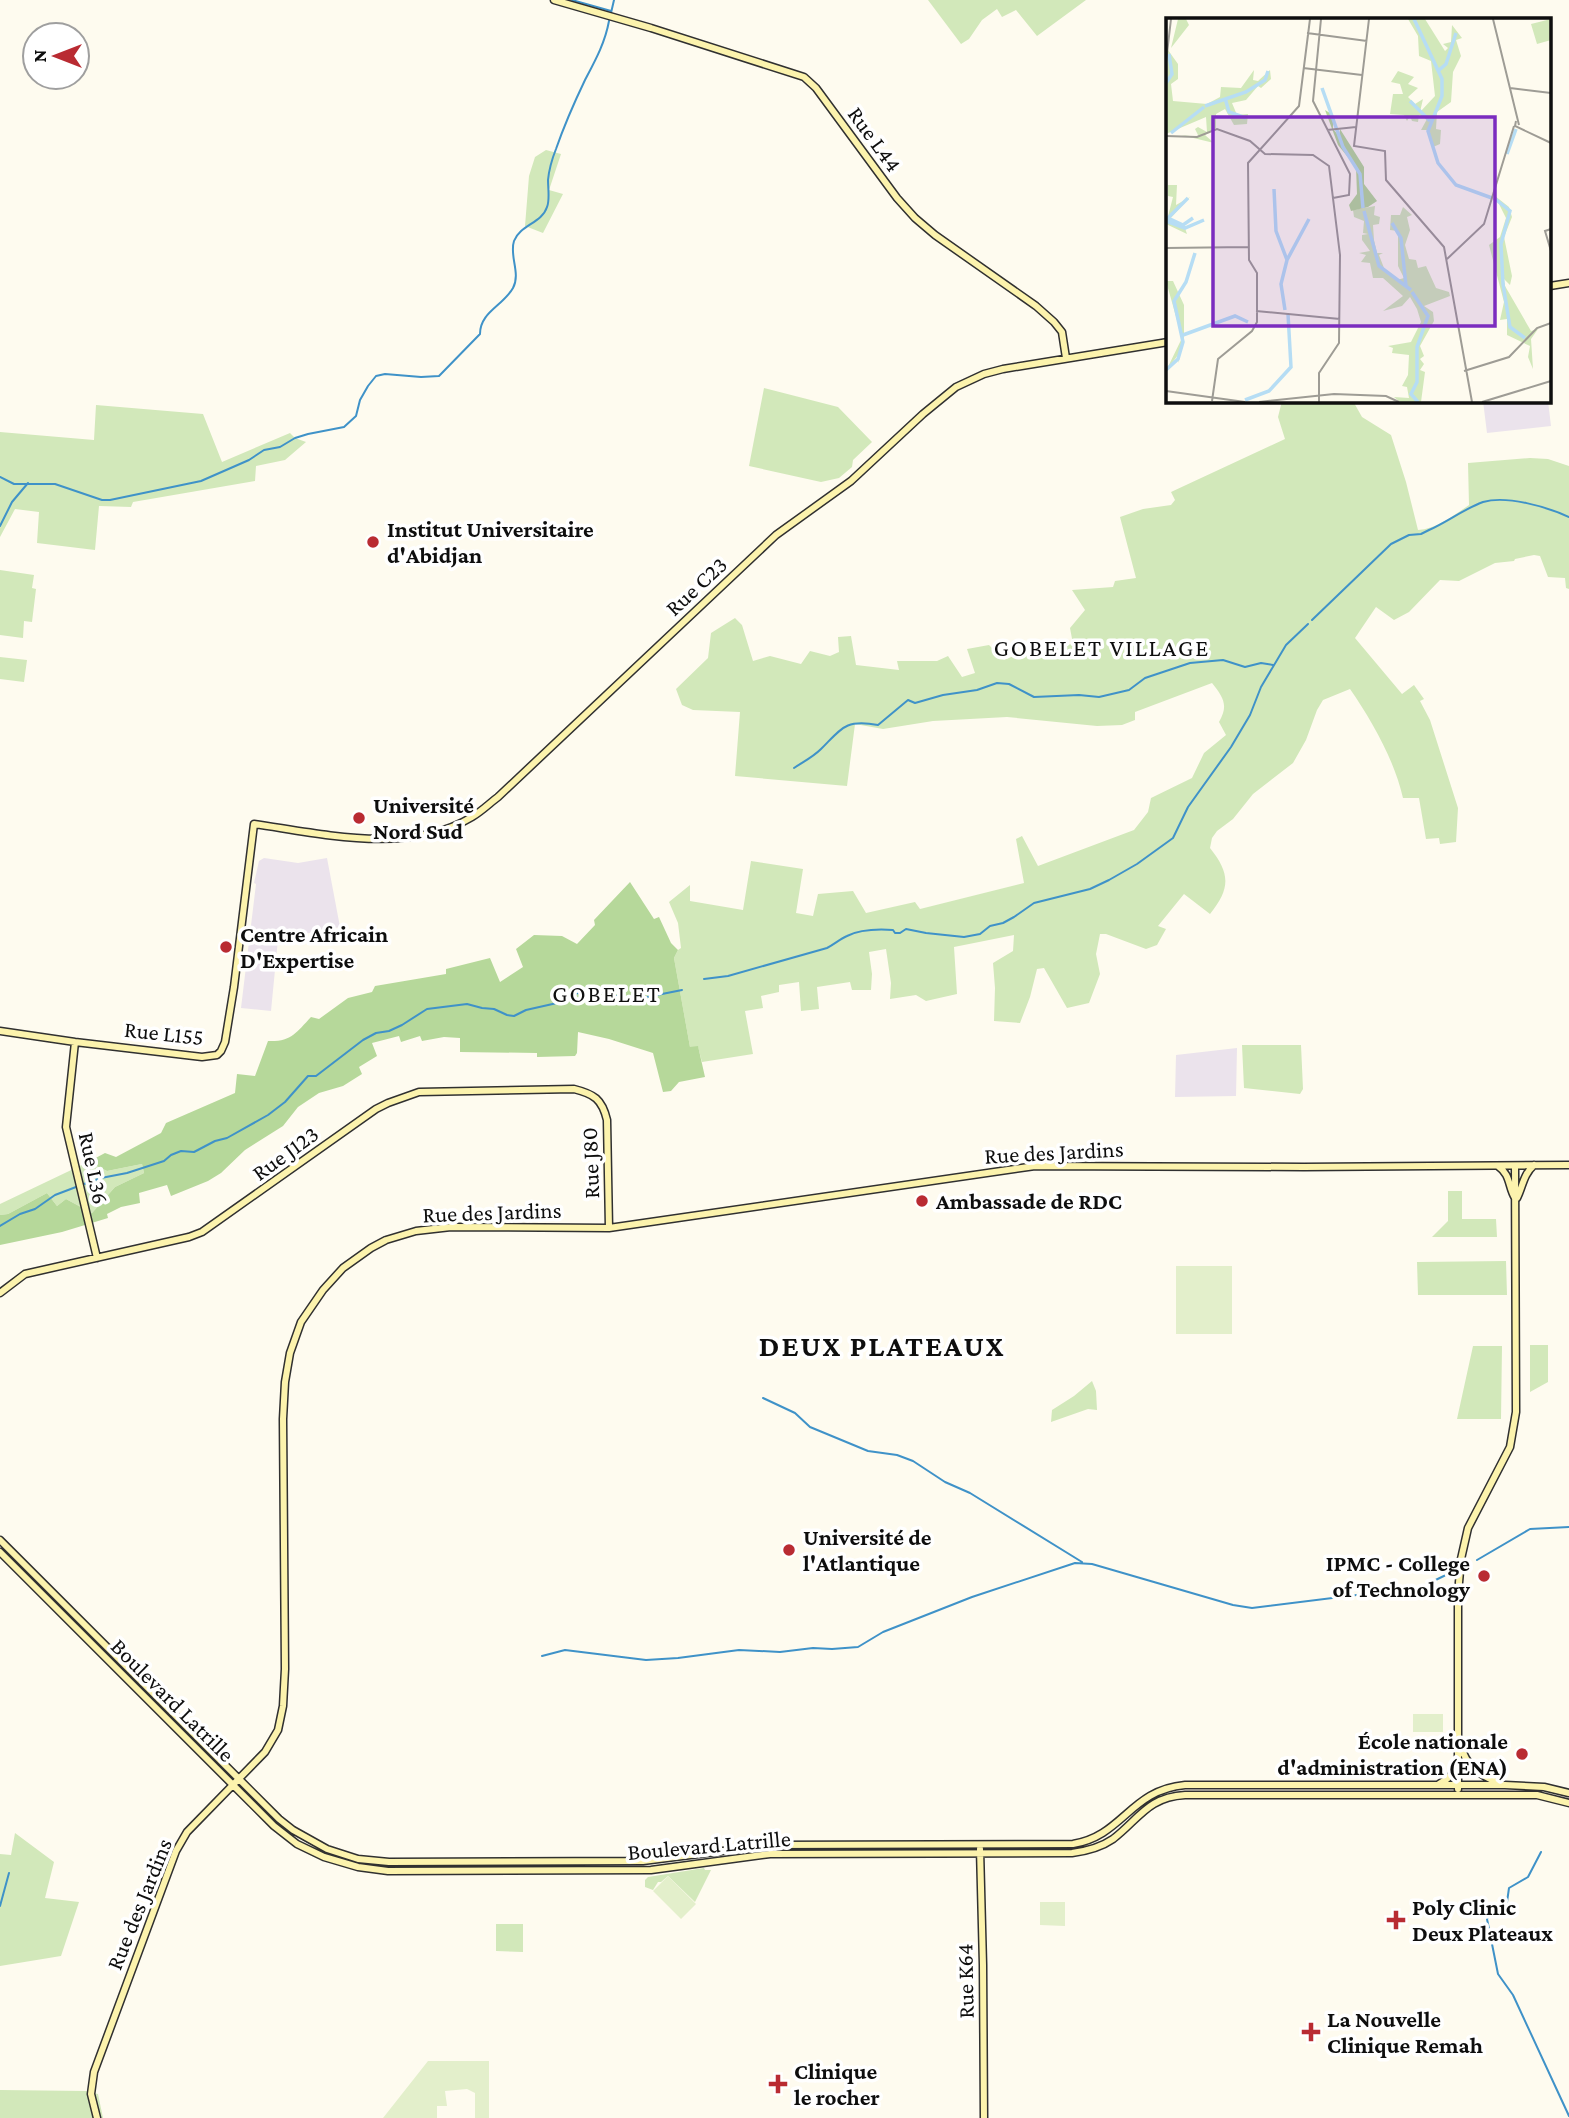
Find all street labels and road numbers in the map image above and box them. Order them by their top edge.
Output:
street label: Rue L44 [843,101,907,177]
street label: Rue C23 [660,551,732,621]
street label: Rue L155 [123,1016,205,1050]
street label: Rue J123 [247,1120,323,1186]
street label: Rue J80 [576,1127,604,1199]
street label: Rue L36 [74,1130,114,1206]
street label: Rue des Jardins [984,1135,1124,1169]
street label: Rue des Jardins [422,1197,562,1227]
street label: Boulevard Latrille [106,1633,240,1767]
street label: Boulevard Latrille [626,1825,792,1865]
street label: Rue des Jardins [101,1835,177,1973]
street label: Rue K64 [951,1943,979,2019]

